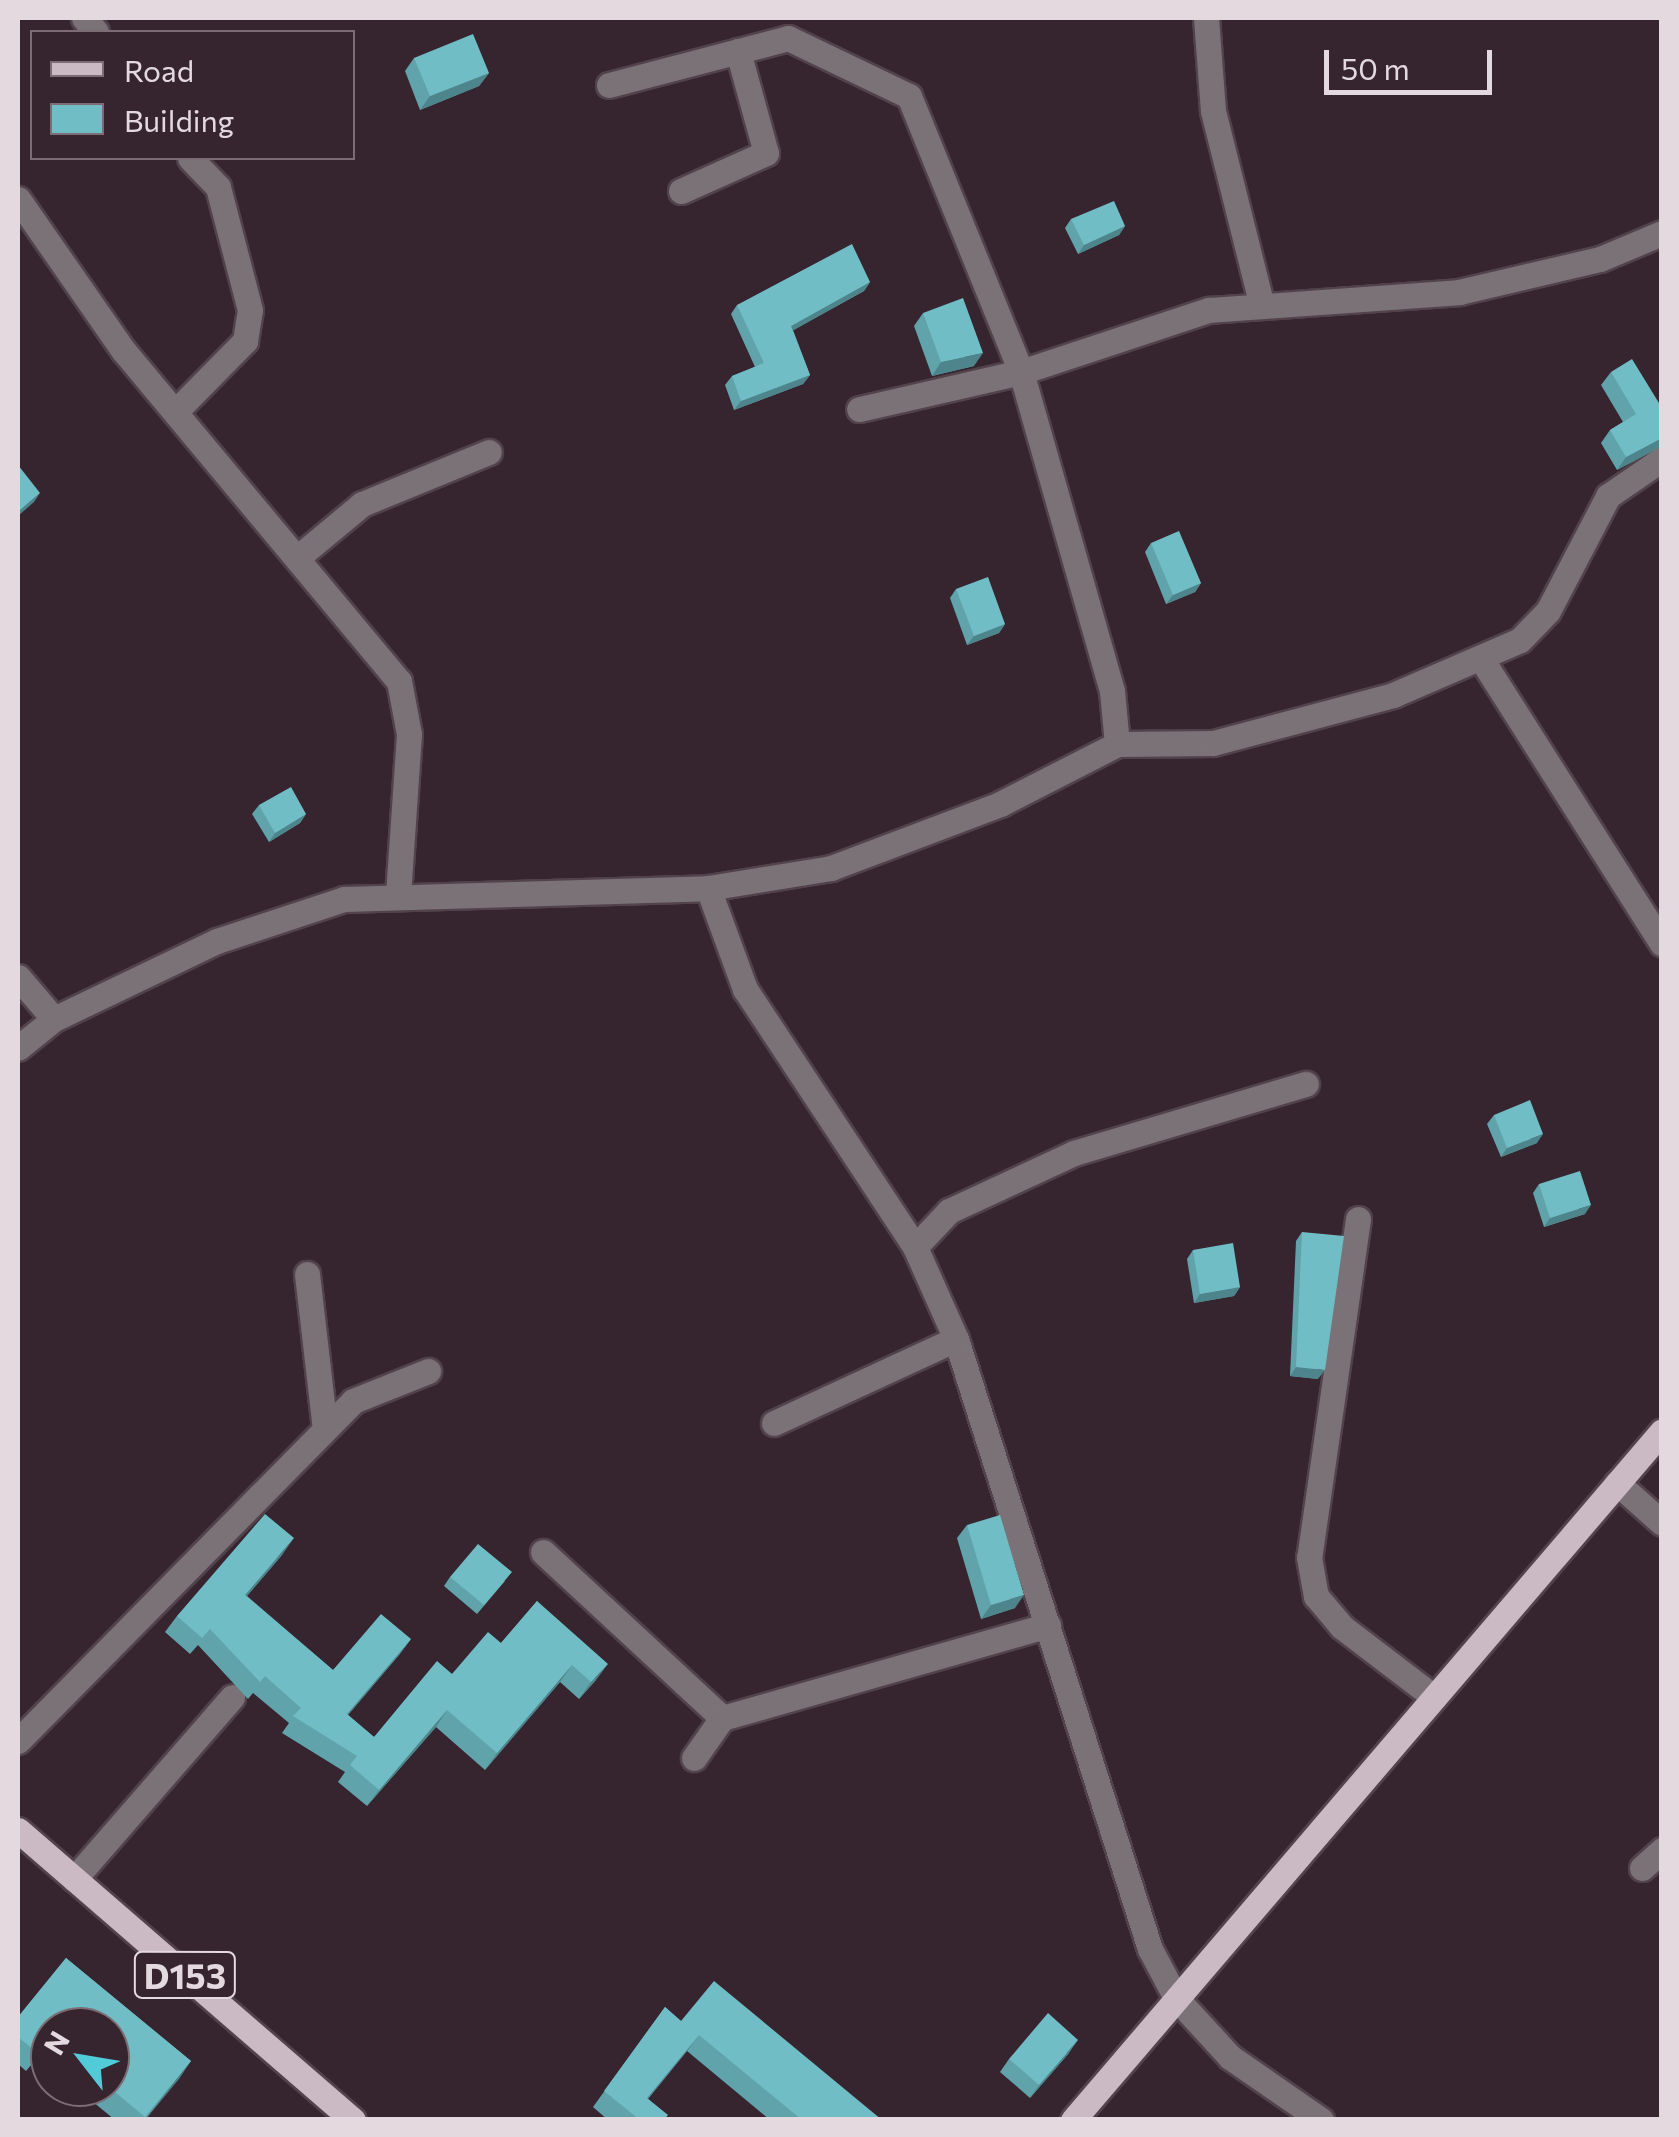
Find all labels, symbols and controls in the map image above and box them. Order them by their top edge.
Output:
legend [30,30,355,160]
scale bar [1329,30,1496,92]
text: 50 m [1341,49,1410,86]
text: Road [124,51,194,88]
text: Building [124,101,234,138]
road number: D153 [132,1945,238,2005]
north arrow [30,2007,130,2107]
text: N [36,2025,76,2060]

